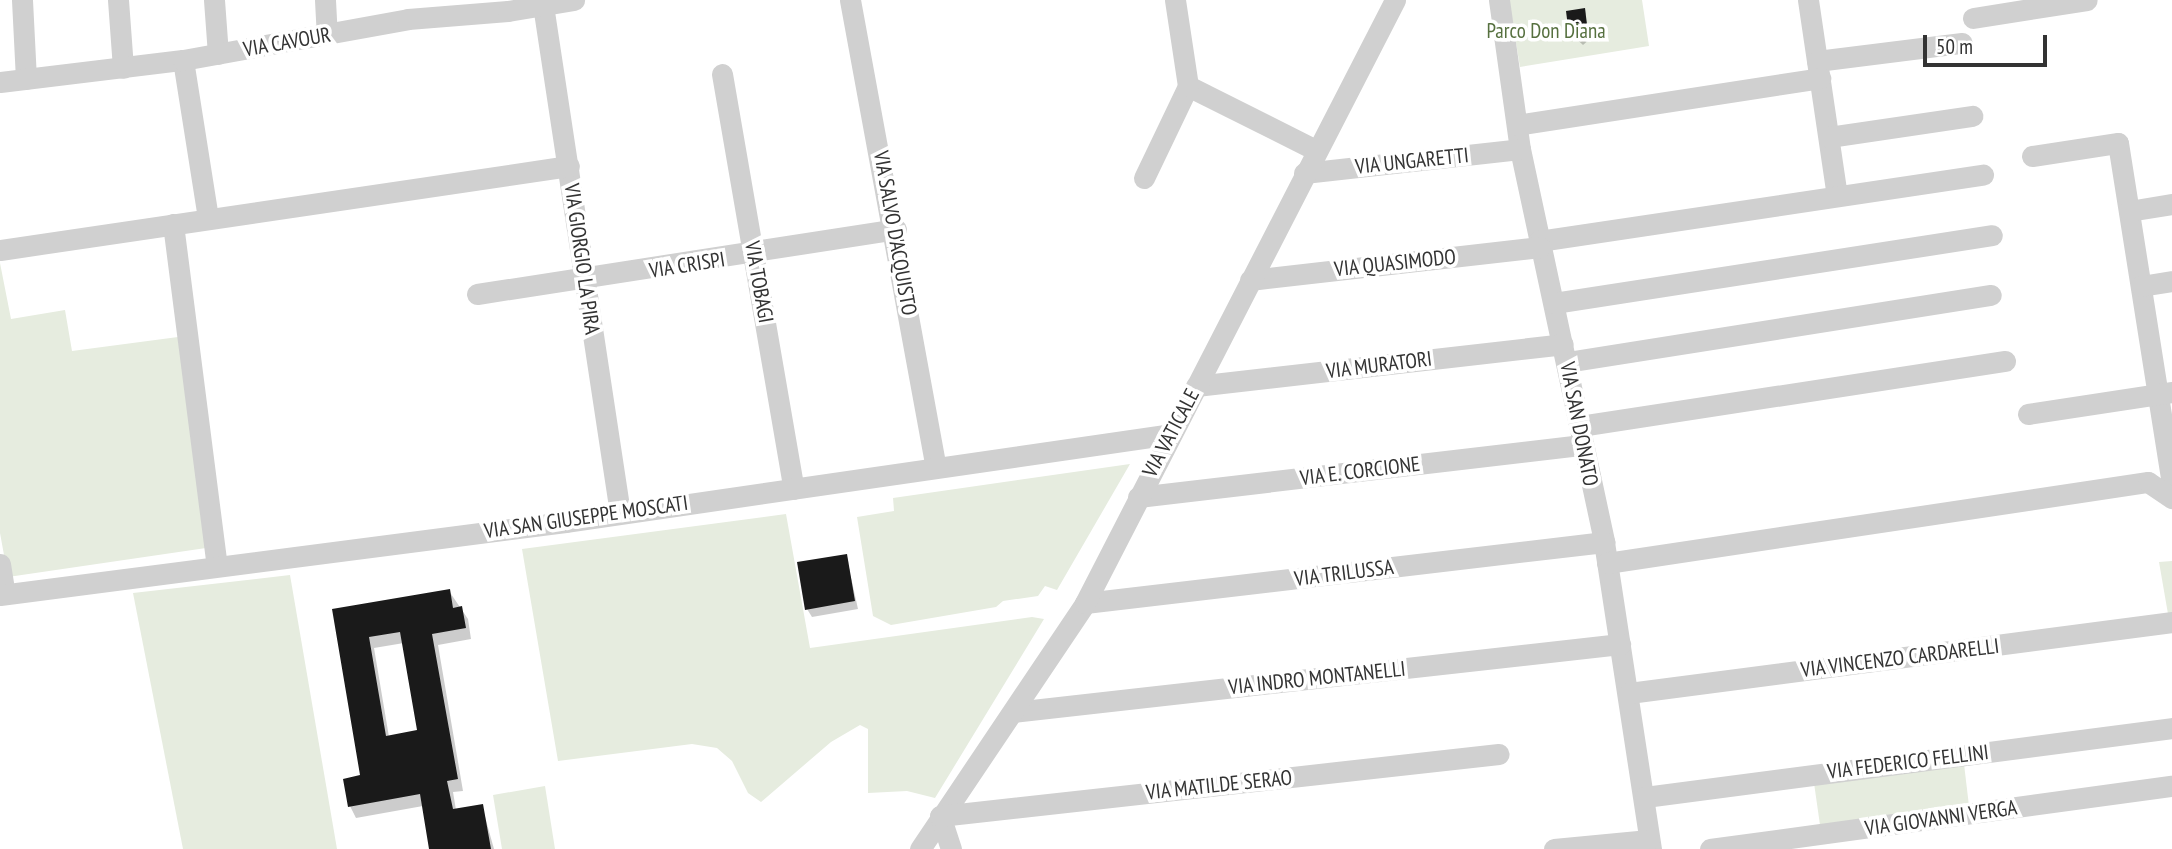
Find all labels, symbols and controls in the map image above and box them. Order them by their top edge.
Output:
park label: Parco Don Diana [1486,18,1606,44]
scale bar [1927,21,2051,65]
street label: VIA CAVOUR [241,22,333,62]
text: 50 m [1936,33,1973,60]
street label: VIA UNGARETTI [1354,142,1470,180]
street label: VIA SALVO D'ACQUISTO [868,148,922,318]
street label: VIA GIORGIO LA PIRA [559,181,605,337]
street label: VIA TOBAGI [739,239,779,325]
street label: VIA QUASIMODO [1333,244,1457,282]
street label: VIA CRISPI [647,247,727,283]
street label: VIA MURATORI [1324,346,1434,384]
street label: VIA SAN DONATO [1555,360,1603,488]
street label: VIA VATICALE [1137,384,1205,482]
street label: VIA E. CORCIONE [1298,451,1422,491]
street label: VIA SAN GIUSEPPE MOSCATI [482,490,690,544]
street label: VIA TRILUSSA [1292,554,1396,592]
street label: VIA VINCENZO CARDARELLI [1799,633,2001,683]
street label: VIA INDRO MONTANELLI [1227,656,1407,700]
street label: VIA FEDERICO FELLINI [1826,740,1990,784]
street label: VIA MATILDE SERAO [1144,765,1294,805]
street label: VIA GIOVANNI VERGA [1863,795,2019,841]

